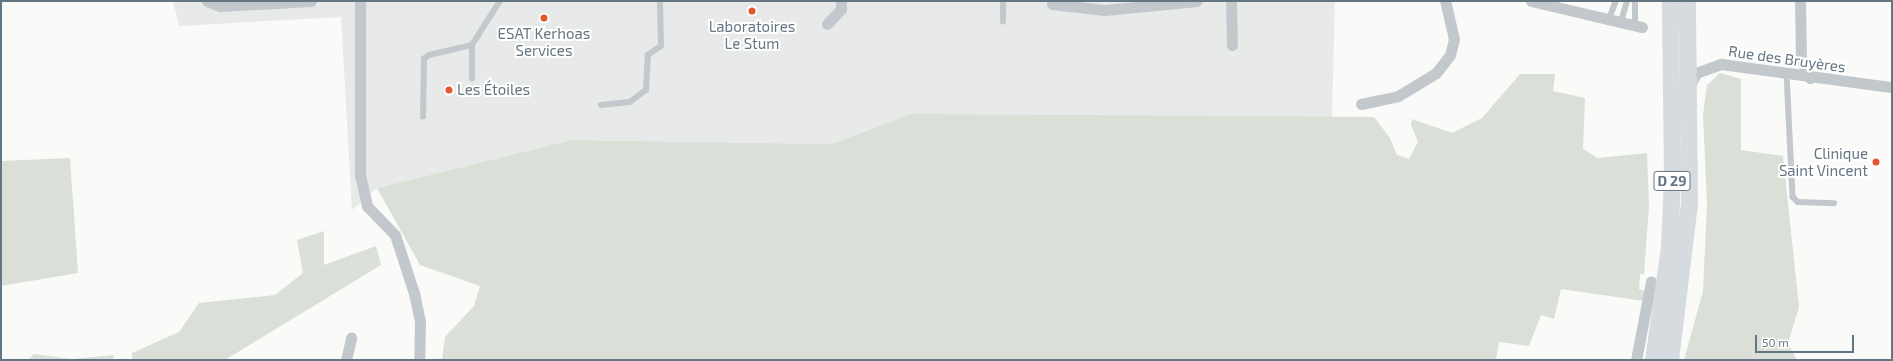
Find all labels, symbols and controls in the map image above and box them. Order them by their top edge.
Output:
marker: Laboratoires Le Stum [747,6,757,16]
marker: ESAT Kerhoas Services [539,13,549,23]
place label: Laboratoires Le Stum [709,17,795,52]
place label: ESAT Kerhoas Services [497,24,591,59]
street label: Rue des Bruyères [1727,42,1847,76]
place label: Les Étoiles [457,81,530,99]
marker: Les Étoiles [444,85,454,95]
place label: Clinique Saint Vincent [1779,144,1868,179]
marker: Clinique Saint Vincent [1871,157,1881,167]
road number: D 29 [1653,169,1691,193]
scale bar [1757,327,1856,353]
text: 50 m [1762,335,1789,349]

